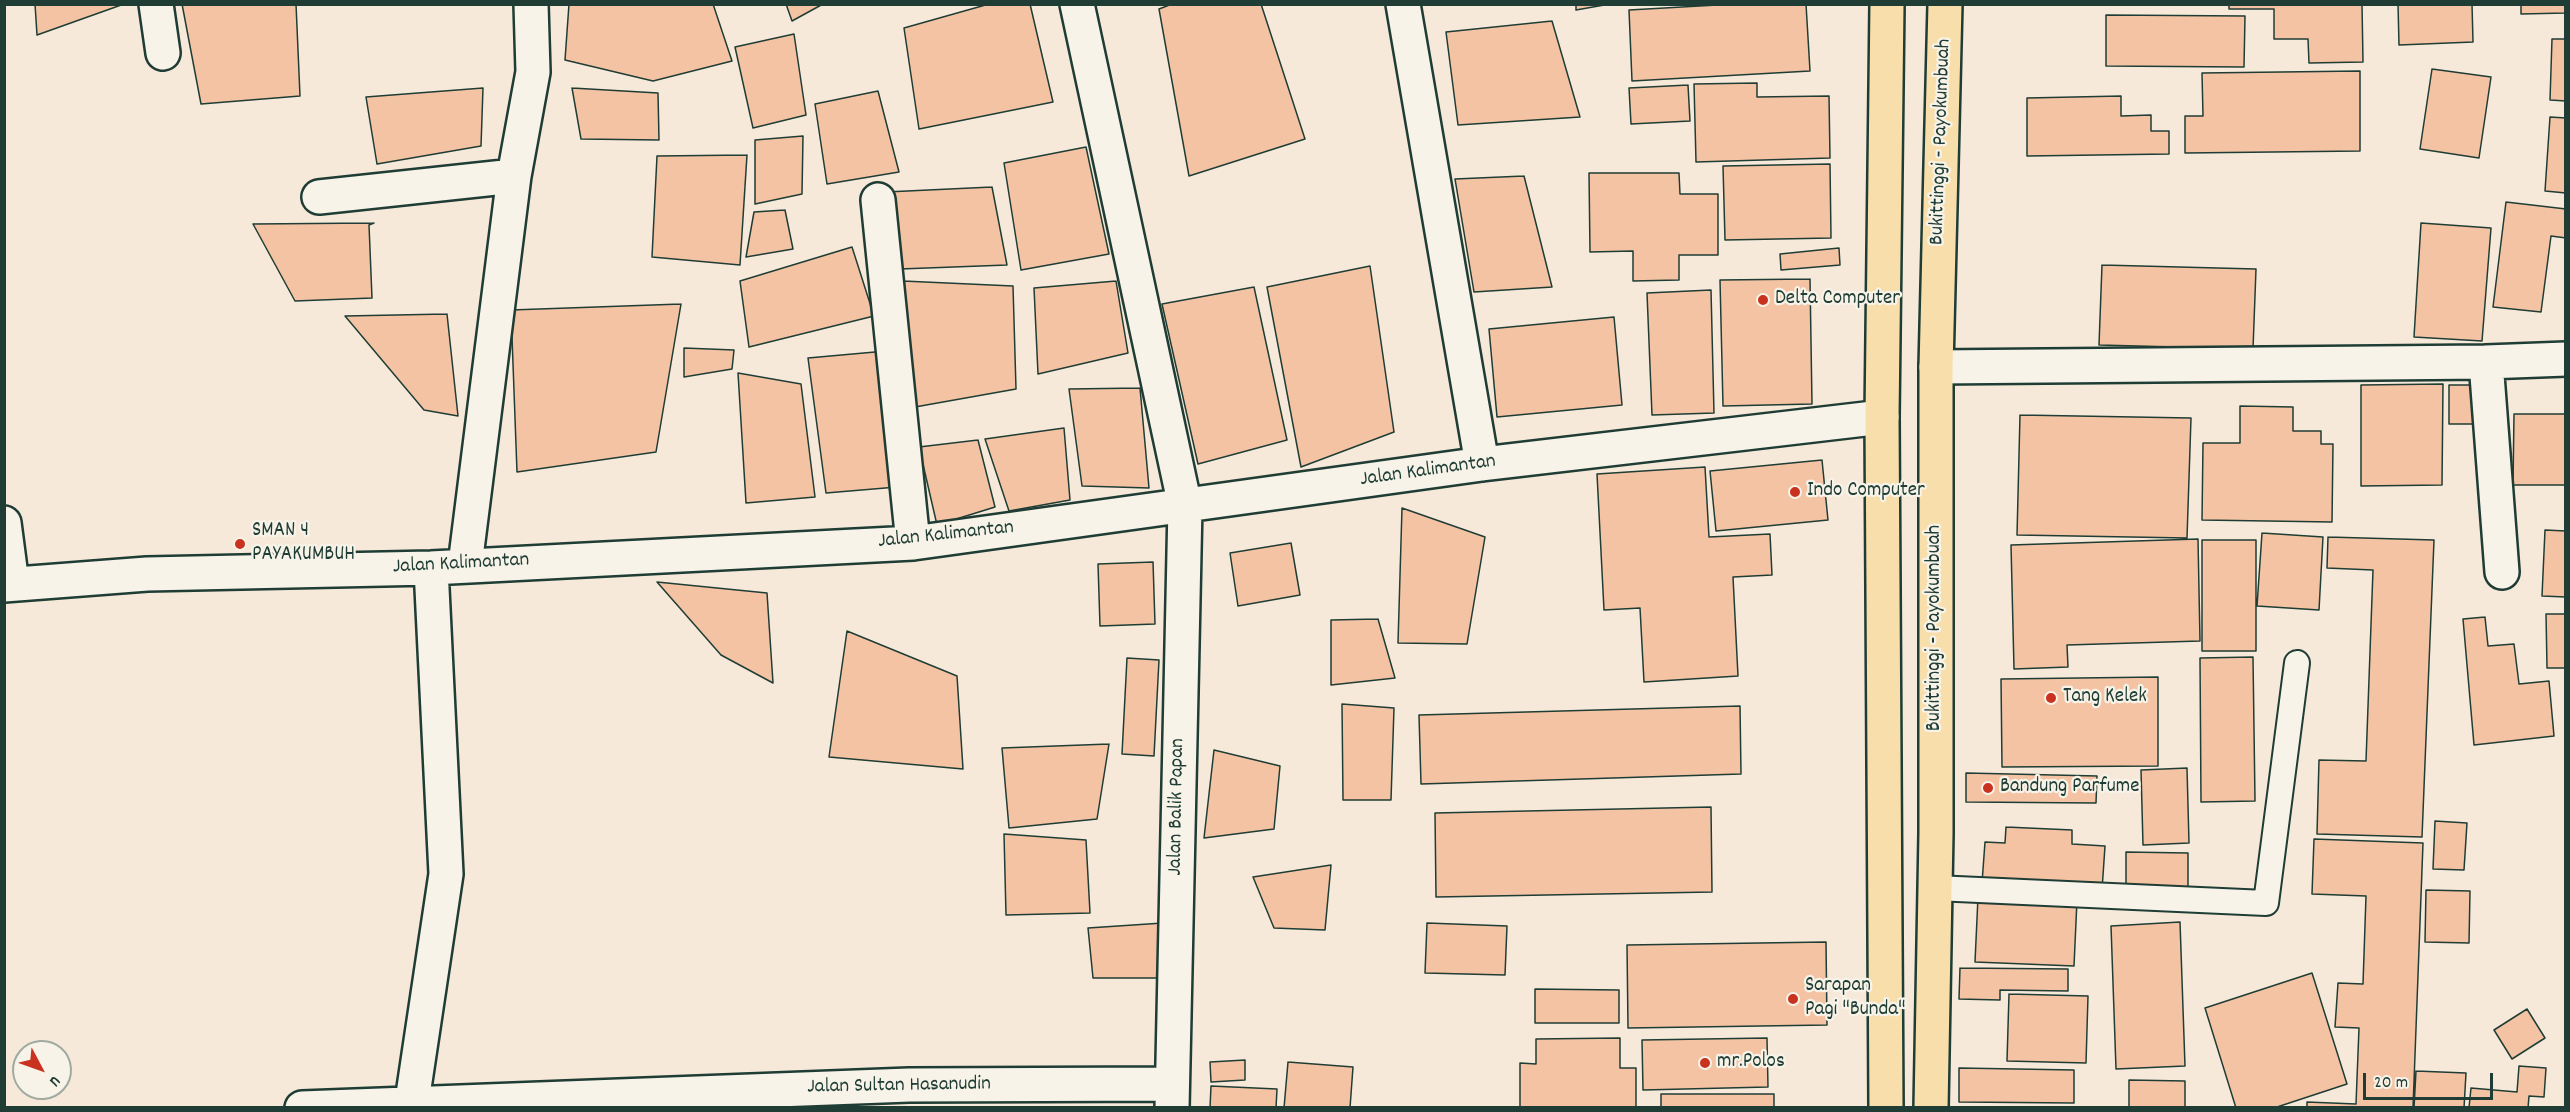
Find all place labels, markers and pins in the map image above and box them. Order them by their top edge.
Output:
place label: Delta Computer [1775,287,1900,313]
marker: Delta Computer [1756,293,1770,307]
place label: Indo Computer [1807,479,1925,505]
marker: Indo Computer [1788,485,1802,499]
place label: SMAN 4 PAYAKUMBUH [252,519,355,569]
marker: SMAN 4 PAYAKUMBUH [233,537,247,551]
place label: Tang Kelek [2063,685,2147,711]
marker: Tang Kelek [2044,691,2058,705]
place label: Bandung Parfume [2000,775,2139,801]
marker: Bandung Parfume [1981,781,1995,795]
place label: Sarapan Pagi "Bunda" [1805,974,1906,1024]
marker: Sarapan Pagi "Bunda" [1786,992,1800,1006]
place label: mr.Polos [1717,1050,1785,1076]
marker: mr.Polos [1698,1056,1712,1070]

